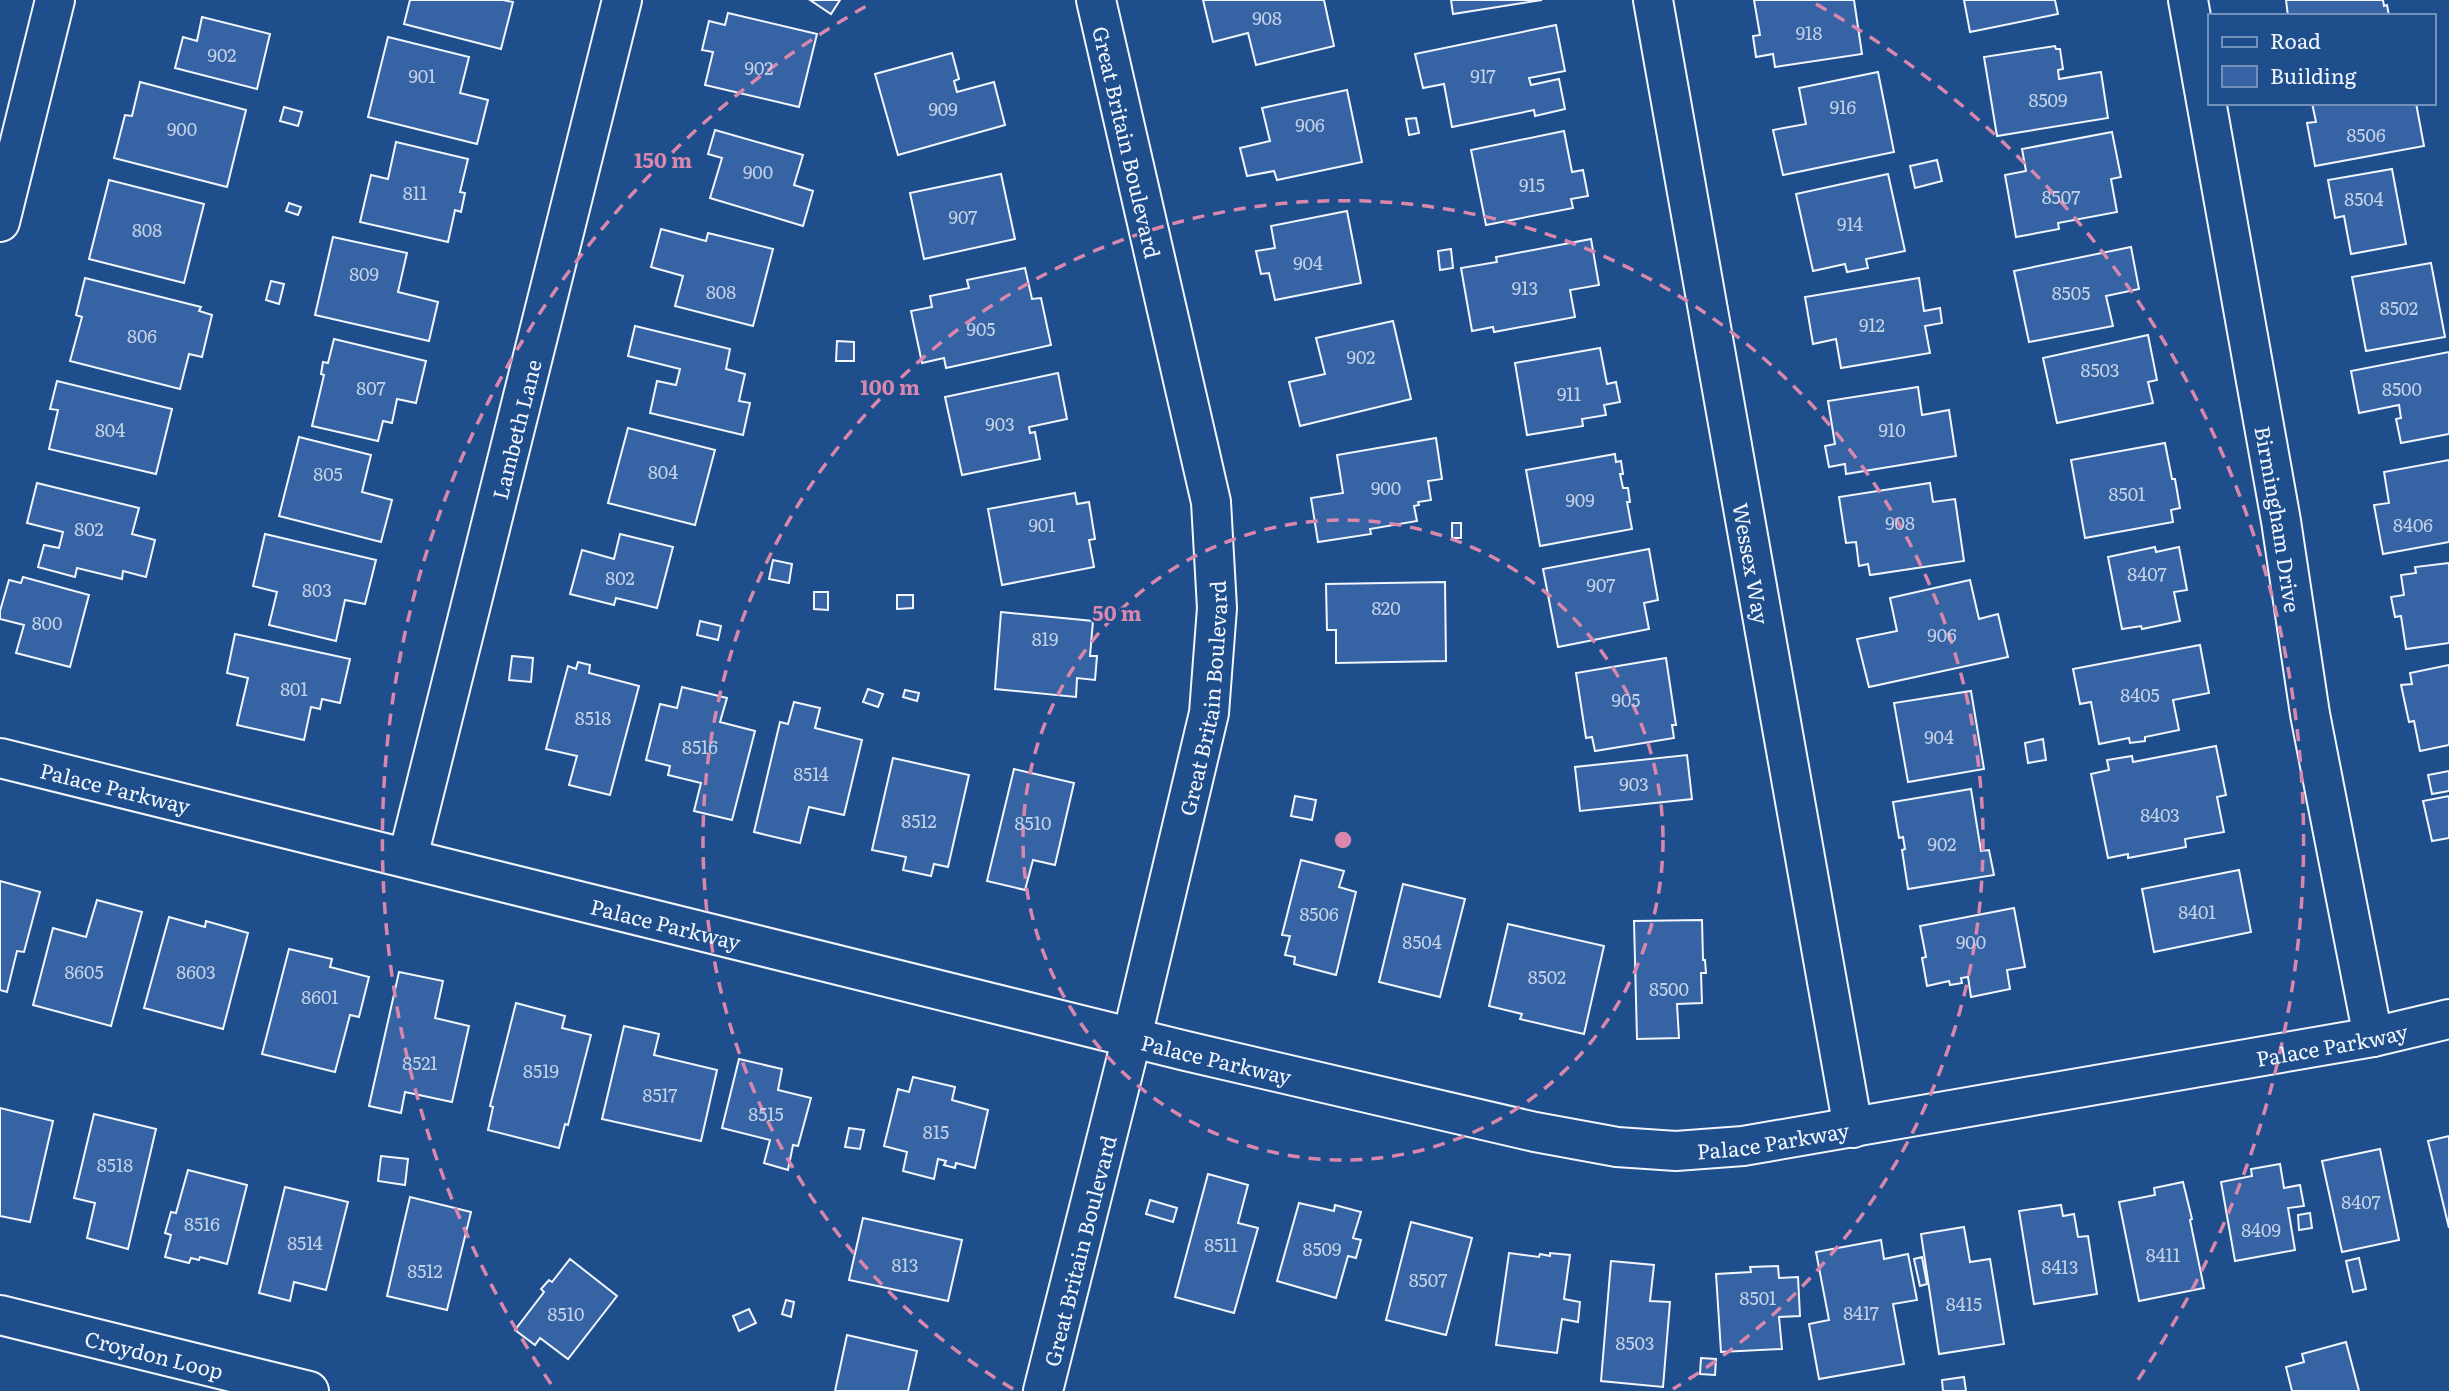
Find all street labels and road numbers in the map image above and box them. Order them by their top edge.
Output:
street label: Great Britain Boulevard [1086,23,1170,261]
street label: Lambeth Lane [482,356,547,502]
street label: Birmingham Drive [2249,423,2310,614]
street label: Wessex Way [1727,500,1779,627]
street label: Great Britain Boulevard [1170,580,1233,818]
street label: Palace Parkway [37,753,195,820]
street label: Palace Parkway [588,889,745,956]
street label: Palace Parkway [2253,1014,2411,1073]
street label: Palace Parkway [1138,1025,1296,1091]
street label: Palace Parkway [1696,1112,1852,1165]
street label: Great Britain Boulevard [1034,1131,1122,1369]
street label: Croydon Loop [82,1321,227,1385]

